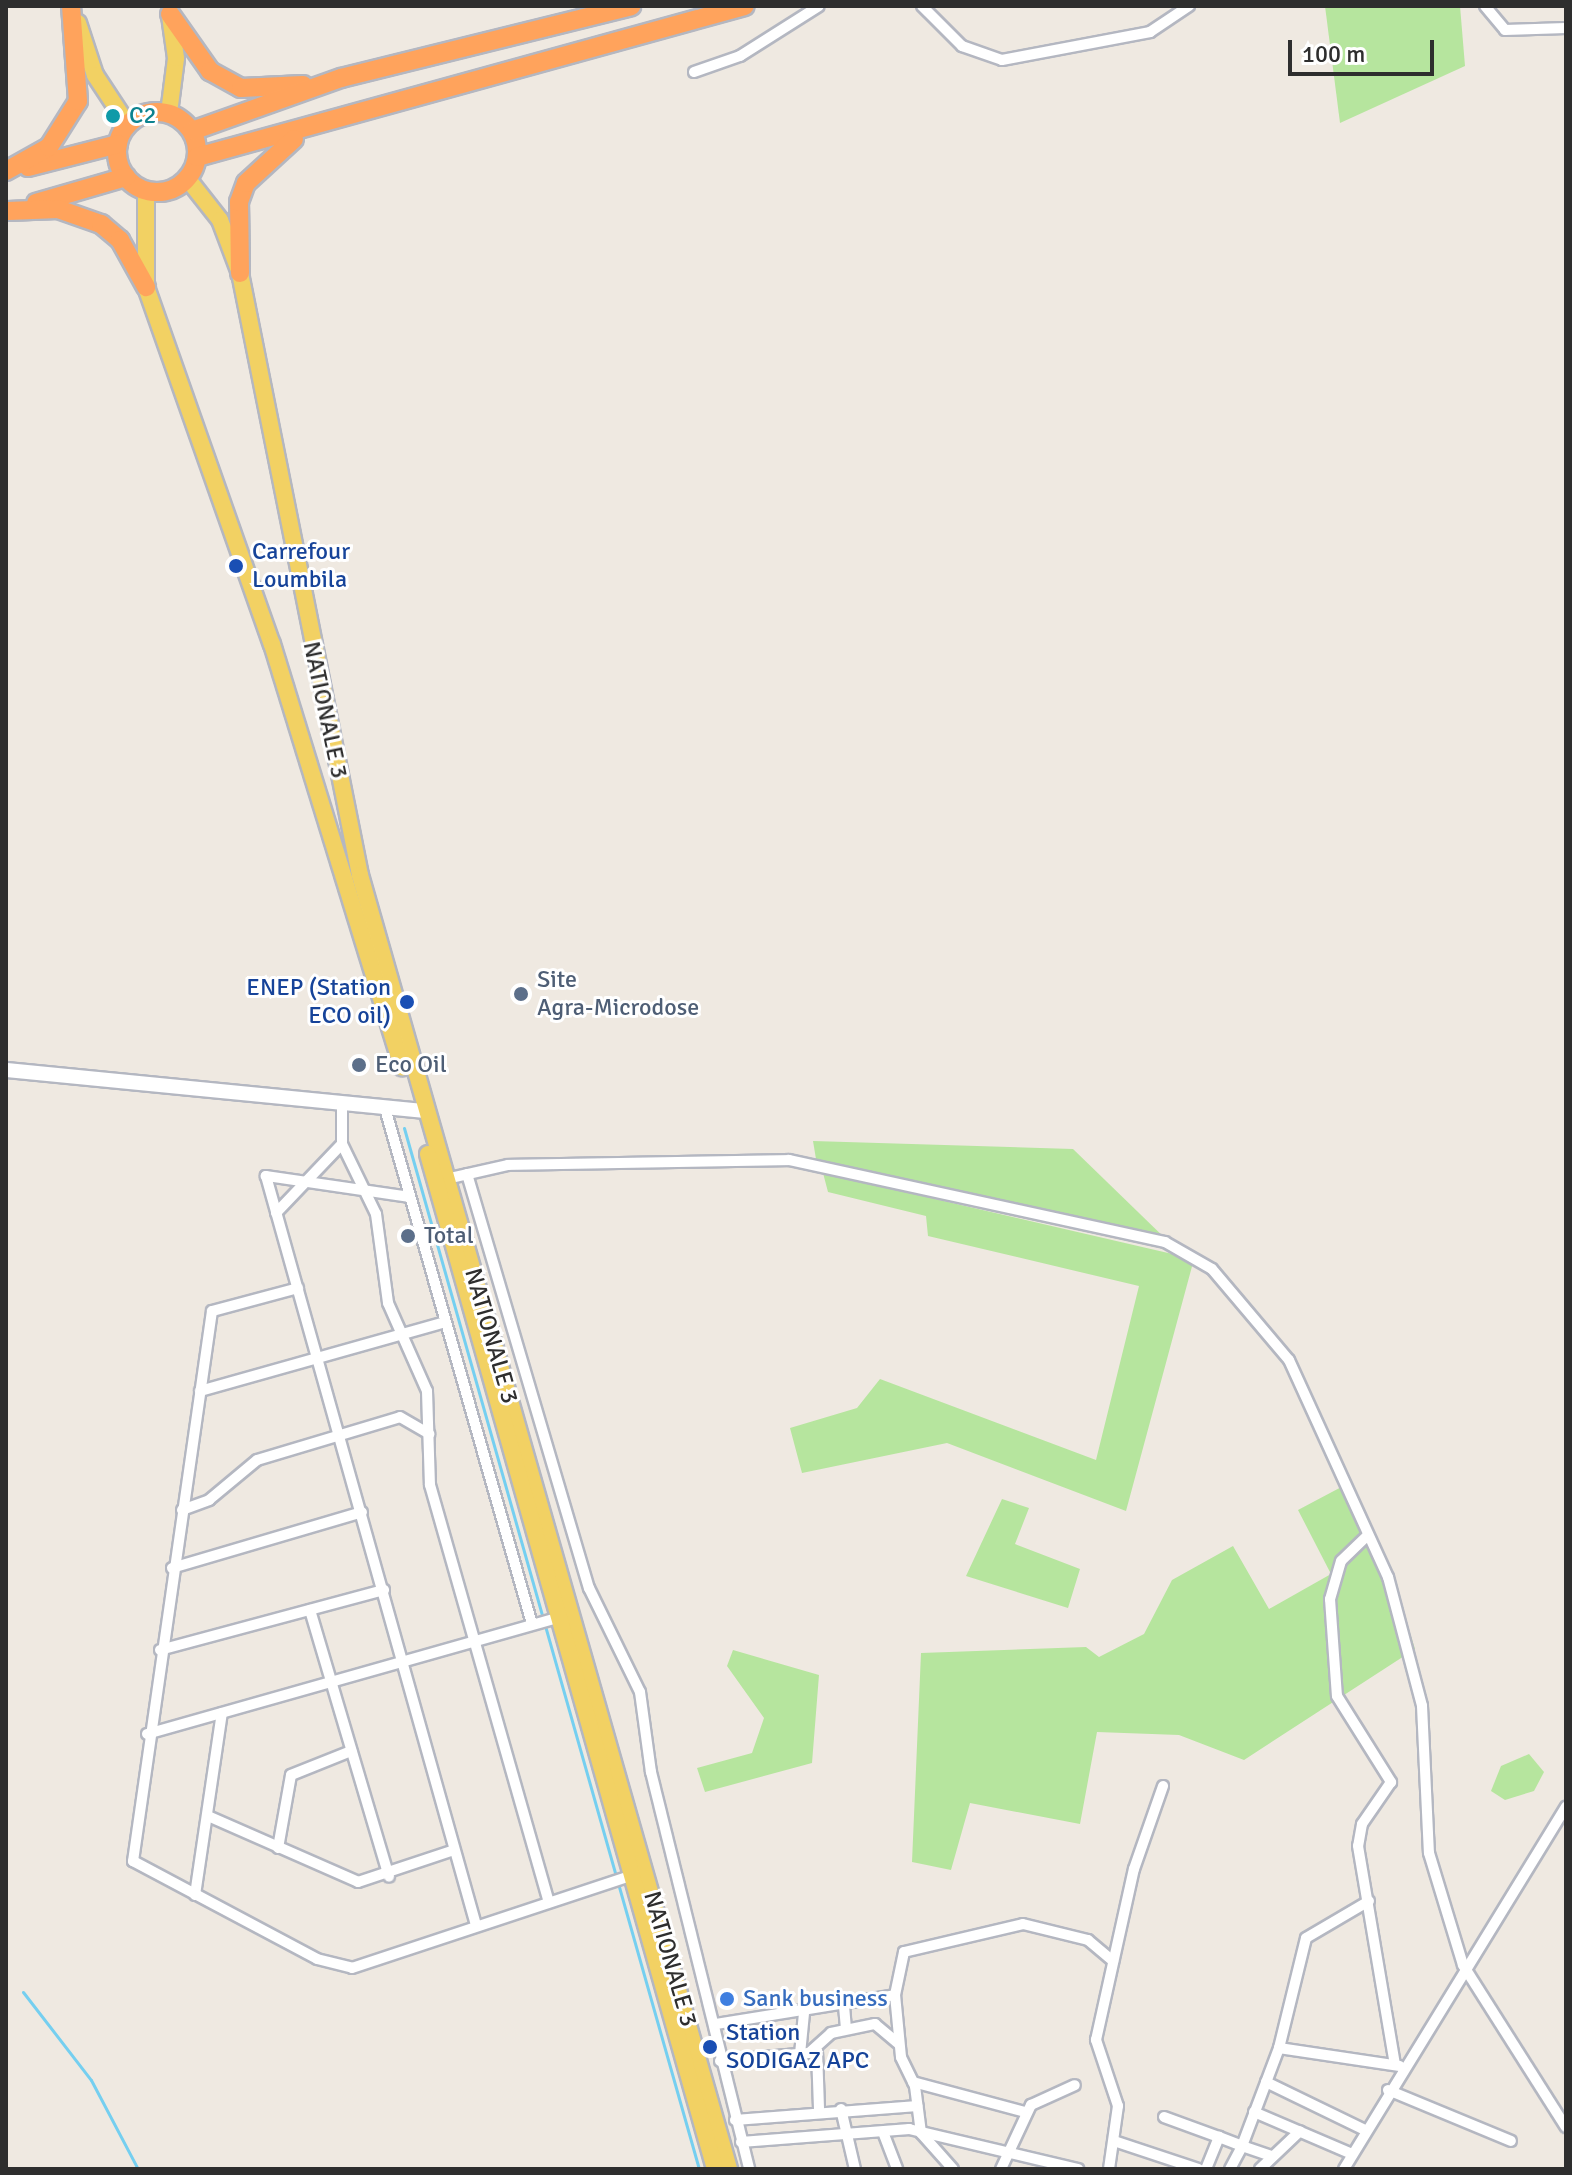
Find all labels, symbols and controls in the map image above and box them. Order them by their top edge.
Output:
scale bar [1292,24,1438,74]
text: 100 m [1302,39,1365,69]
place label: C2 [129,102,156,130]
marker: C2 [104,107,122,125]
place label: Carrefour Loumbila [252,538,350,594]
marker: Carrefour Loumbila [227,557,245,575]
street label: NATIONALE 3 [296,639,354,781]
place label: Site Agra-Microdose [537,966,699,1022]
place label: ENEP (Station ECO oil) [246,974,391,1030]
marker: Site Agra-Microdose [512,985,530,1003]
marker: ENEP (Station ECO oil) [398,993,416,1011]
place label: Eco Oil [375,1051,447,1079]
marker: Eco Oil [350,1056,368,1074]
place label: Total [424,1222,474,1250]
marker: Total [399,1227,417,1245]
street label: NATIONALE 3 [458,1265,524,1407]
street label: NATIONALE 3 [637,1888,703,2030]
place label: Sank business [743,1985,888,2013]
marker: Sank business [718,1990,736,2008]
place label: Station SODIGAZ APC [726,2019,869,2075]
marker: Station SODIGAZ APC [701,2038,719,2056]

